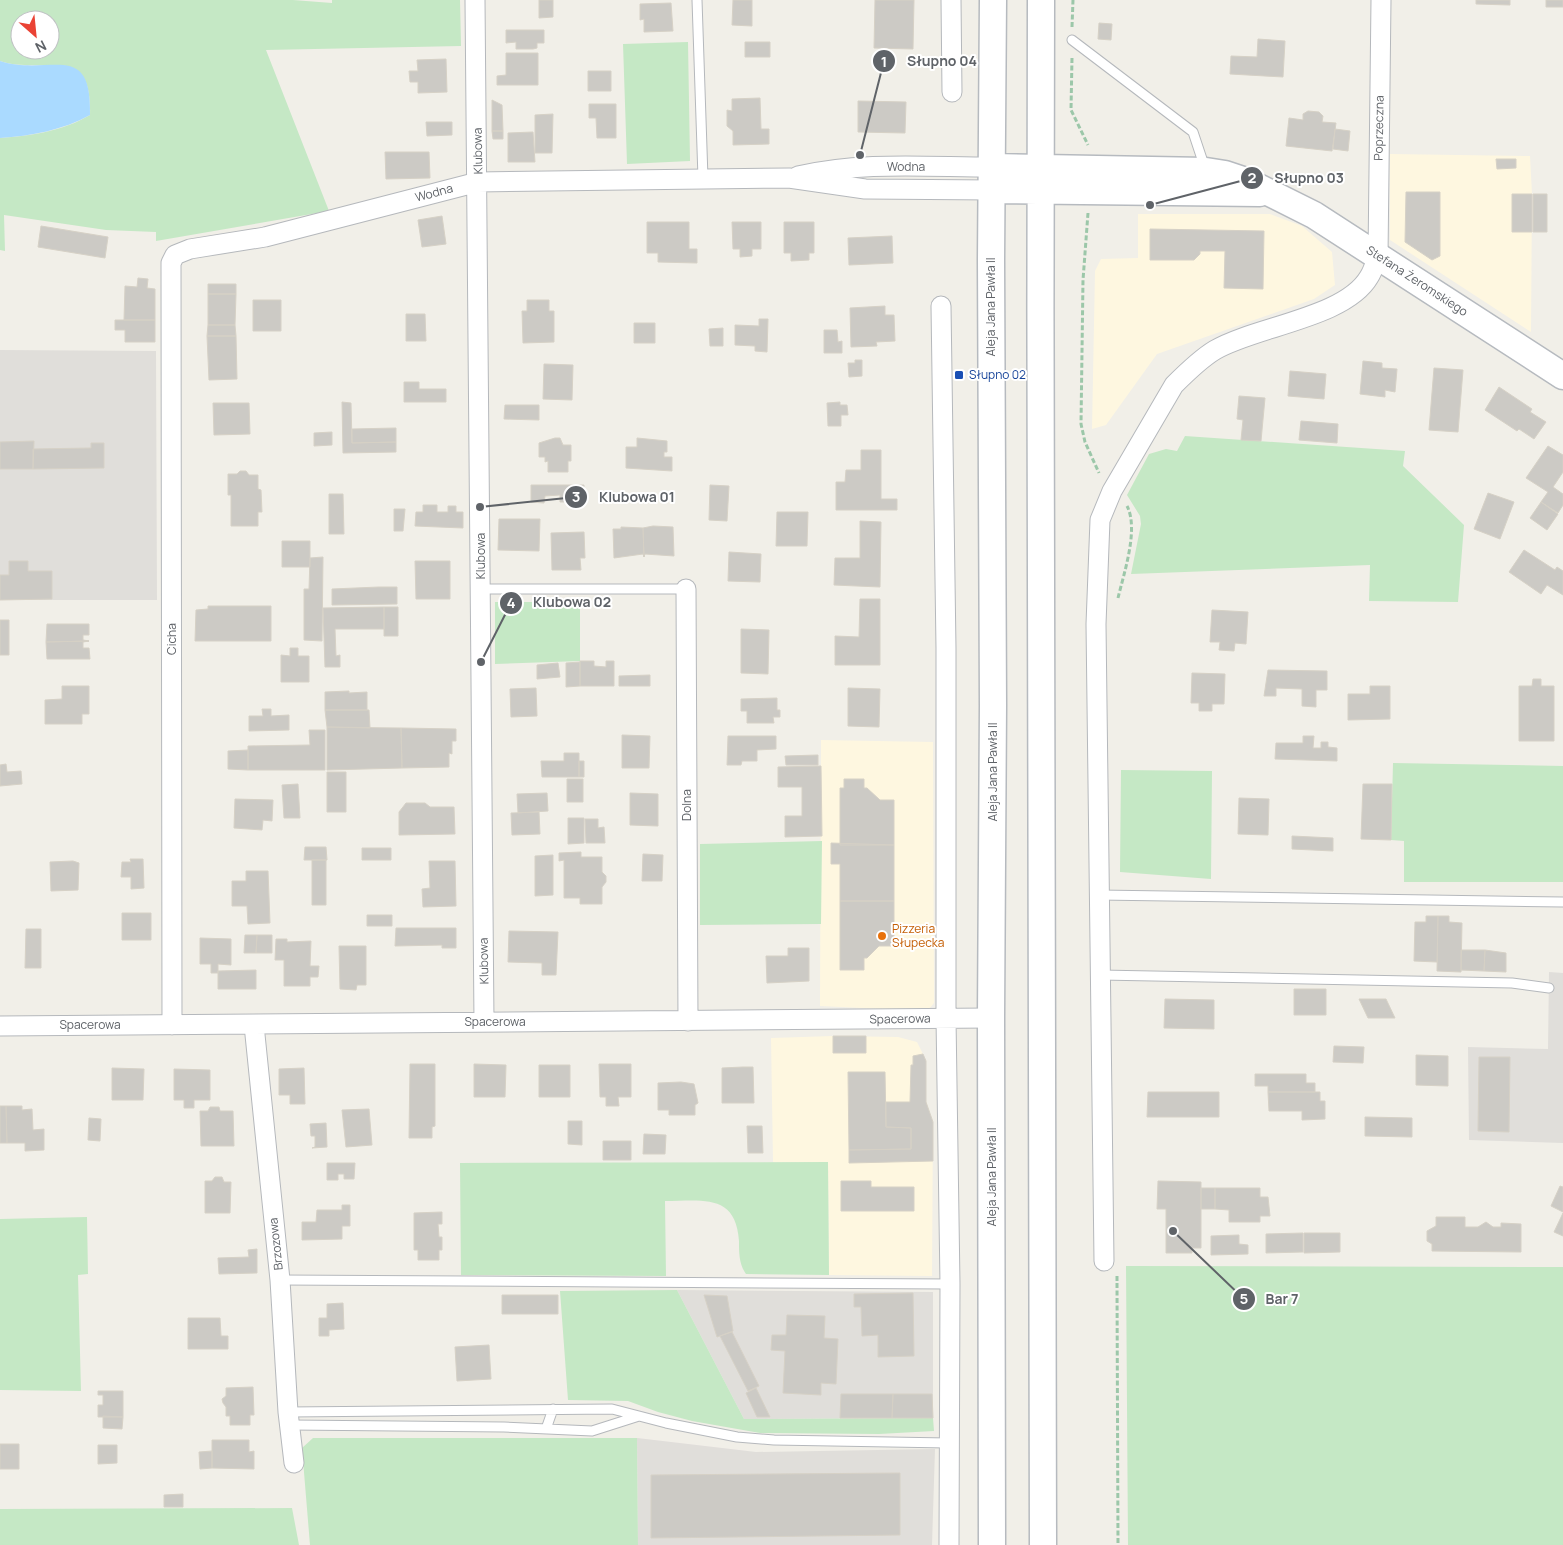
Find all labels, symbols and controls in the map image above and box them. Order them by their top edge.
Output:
north arrow [10,10,60,60]
text: N [32,36,50,58]
callout: Słupno 04 [872,47,987,76]
text: 1 [881,51,887,72]
text: Słupno 04 [907,51,977,70]
street label: Poprzeczna [1369,95,1388,161]
street label: Klubowa [469,128,486,174]
street label: Wodna [887,158,925,175]
callout: Słupno 03 [1239,163,1354,192]
text: 2 [1248,167,1257,188]
text: Słupno 03 [1274,168,1344,187]
street label: Wodna [413,179,455,206]
street label: Stefana Żeromskiego [1363,241,1471,320]
street label: Aleja Jana Pawła II [982,257,999,357]
place label: Słupno 02 [969,366,1026,383]
marker: Słupno 02 [953,369,965,381]
callout: Klubowa 01 [564,482,685,511]
text: 3 [572,486,580,507]
text: Klubowa 01 [599,487,675,506]
street label: Klubowa [472,533,489,579]
callout: Klubowa 02 [498,588,621,617]
text: 4 [506,592,516,613]
text: Klubowa 02 [533,592,611,611]
street label: Cicha [163,623,180,655]
street label: Aleja Jana Pawła II [984,722,1001,822]
street label: Dolna [678,789,695,821]
place label: Pizzeria Słupecka [892,920,944,951]
marker: Pizzeria Słupecka [876,930,888,942]
street label: Klubowa [475,938,492,984]
street label: Spacerowa [869,1009,931,1028]
street label: Spacerowa [464,1013,526,1030]
street label: Spacerowa [59,1016,121,1033]
street label: Aleja Jana Pawła II [983,1127,1000,1227]
street label: Brzozowa [264,1217,287,1271]
callout: Bar 7 [1231,1284,1309,1313]
text: 5 [1240,1288,1249,1309]
text: Bar 7 [1266,1289,1298,1308]

